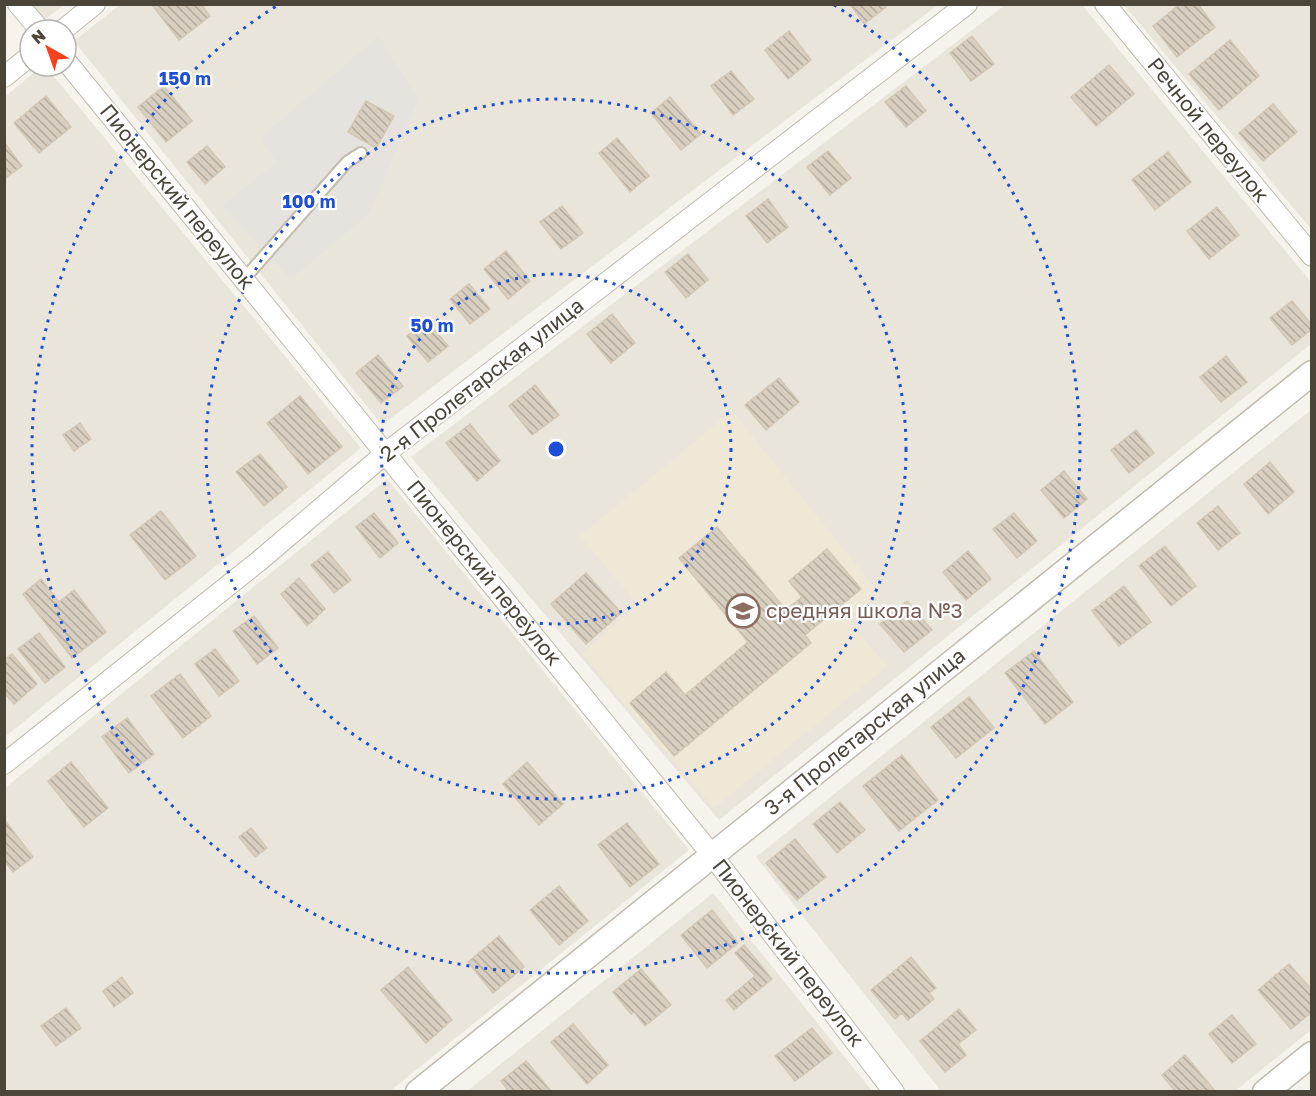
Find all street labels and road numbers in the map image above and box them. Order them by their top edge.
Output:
street label: Речной переулок [1142,52,1275,207]
street label: Пионерский переулок [95,98,261,294]
street label: 2-я Пролетарская улица [374,292,588,467]
street label: Пионерский переулок [402,474,568,670]
street label: 3-я Пролетарская улица [759,642,970,820]
street label: Пионерский переулок [707,853,870,1051]

